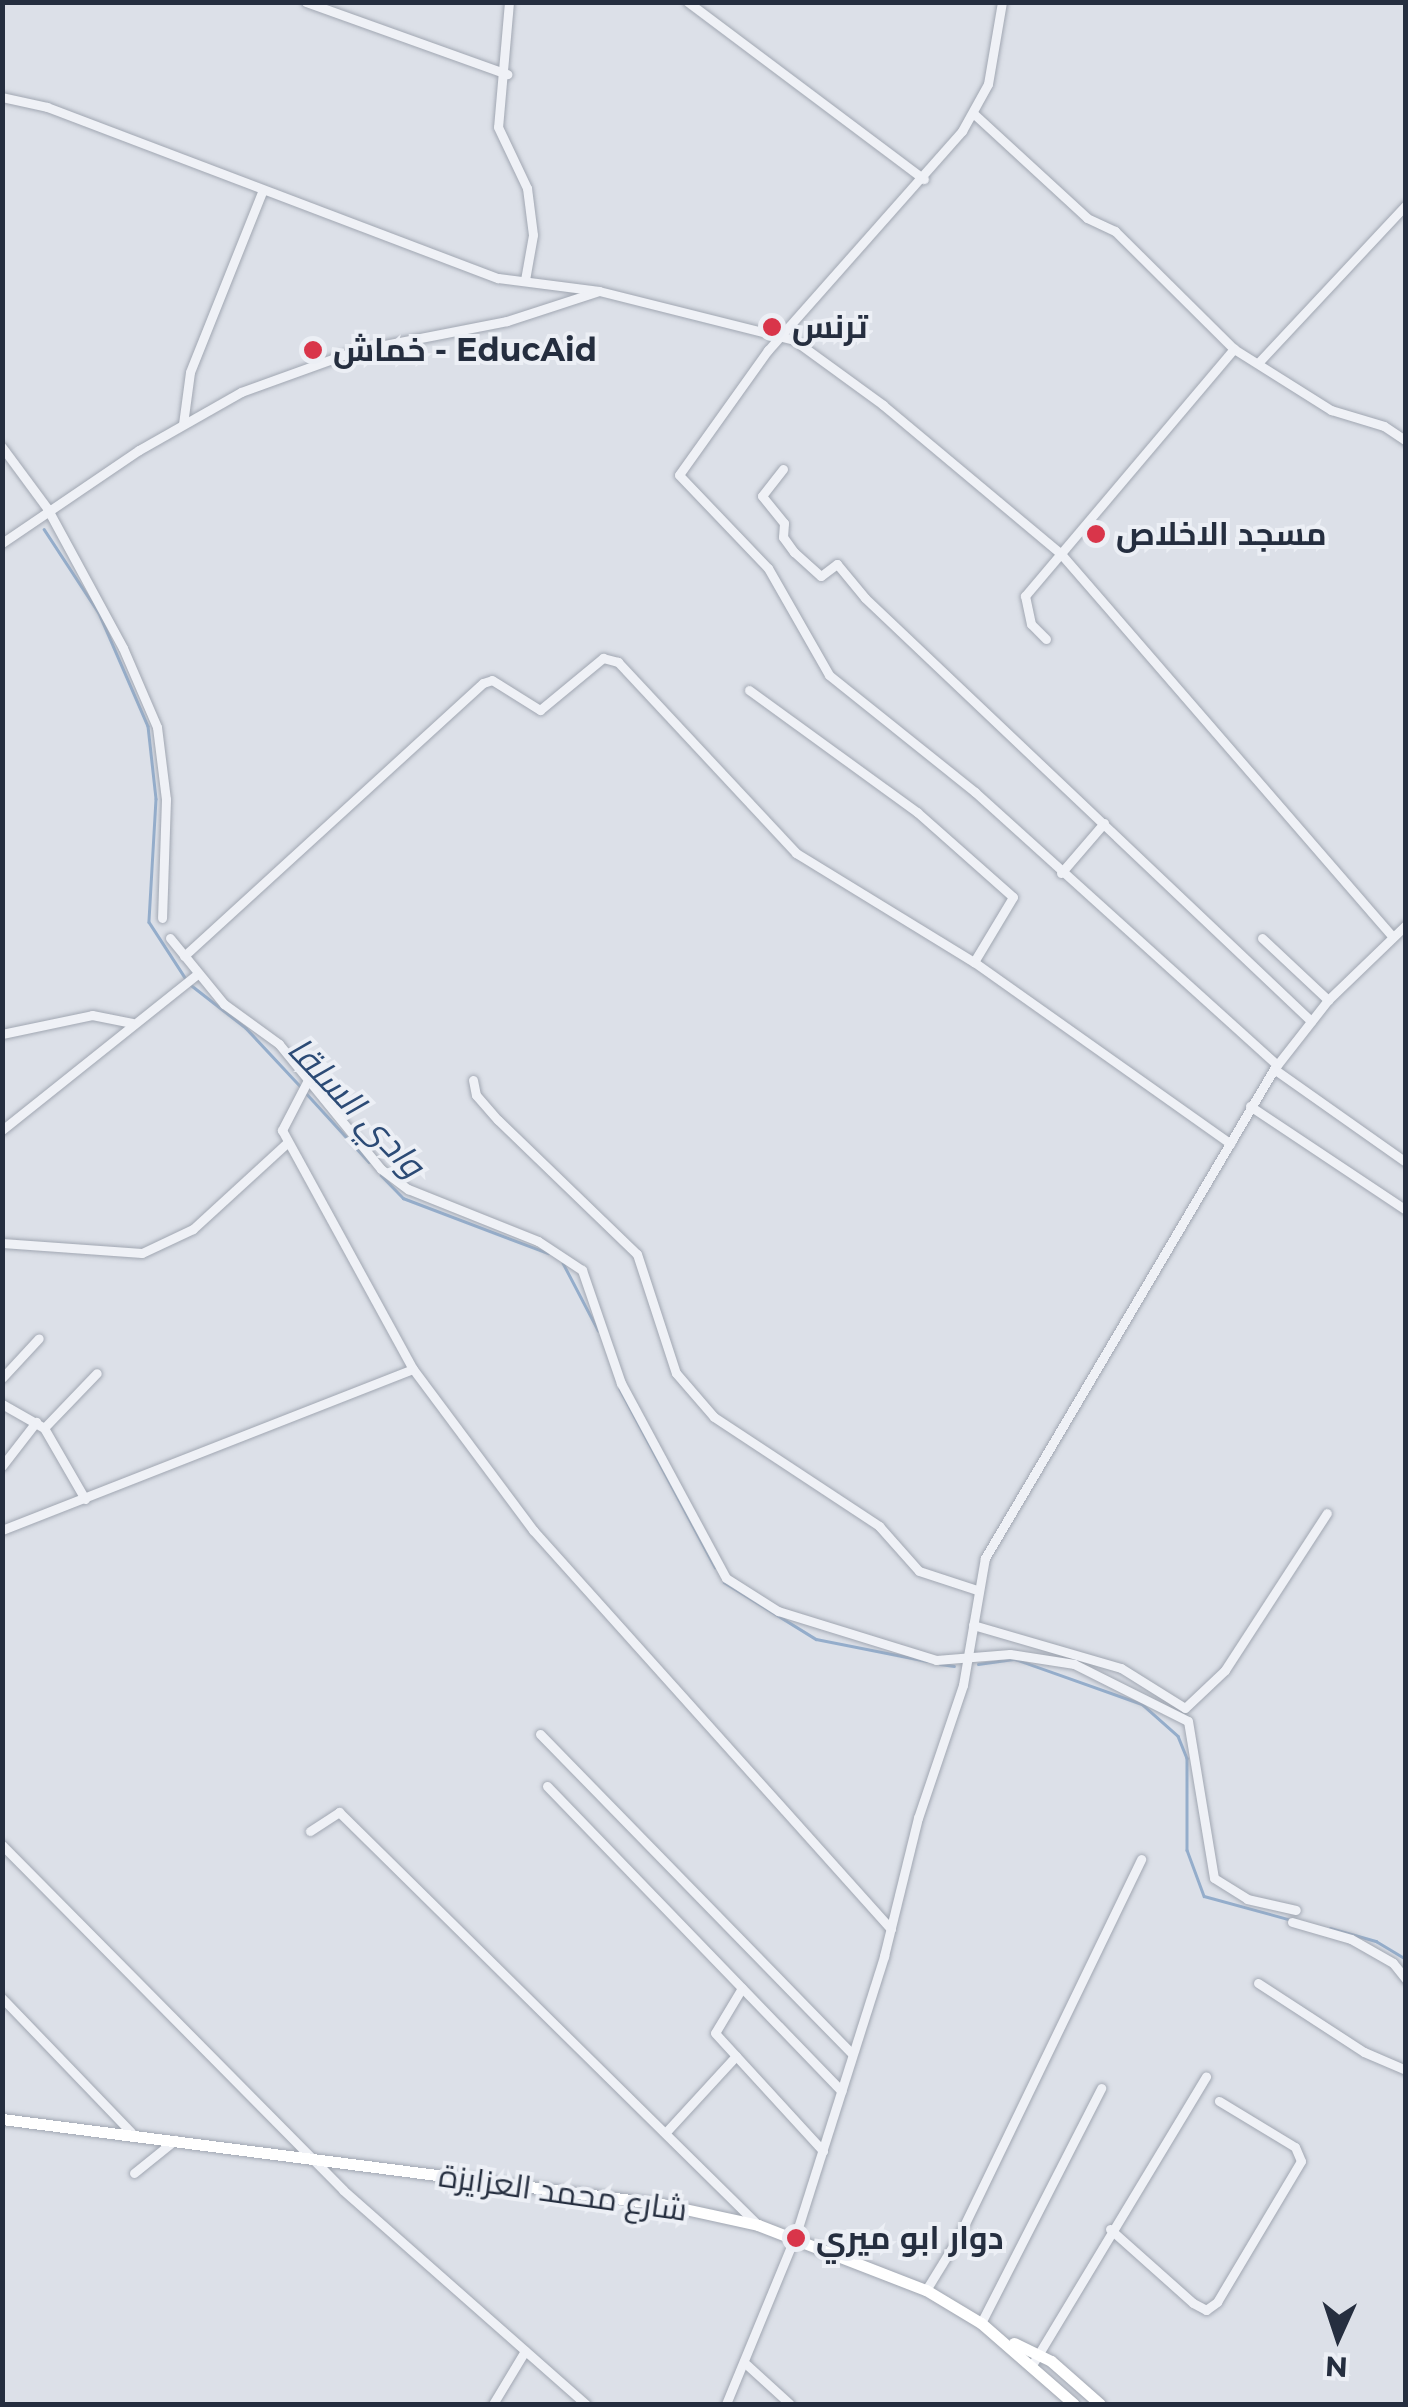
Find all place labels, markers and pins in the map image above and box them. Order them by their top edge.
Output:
place label: ترنس [792,308,868,346]
marker: ترنس [761,316,783,338]
place label: خماش - EducAid [333,331,597,369]
marker: خماش - EducAid [302,339,324,361]
place label: مسجد الاخلاص [1116,515,1327,553]
marker: مسجد الاخلاص [1085,523,1107,545]
place label: دوار ابو ميري [816,2219,1004,2257]
marker: دوار ابو ميري [785,2227,807,2249]

